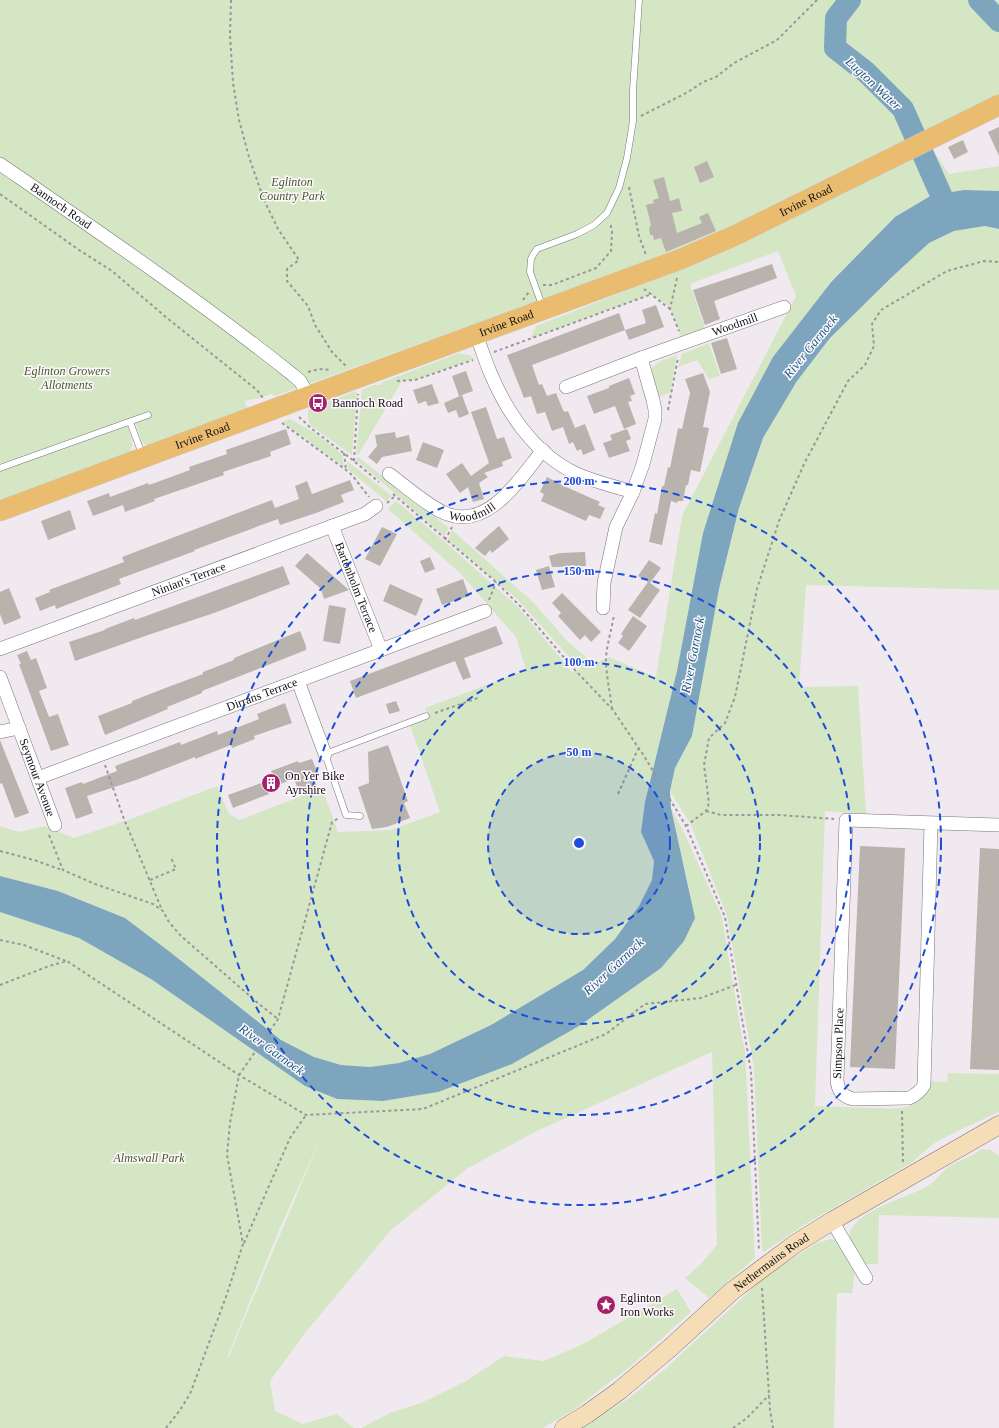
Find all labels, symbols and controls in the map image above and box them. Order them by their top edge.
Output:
water label: Lugton Water [842,53,905,114]
park label: Eglinton Country Park [259,175,325,203]
street label: Bannoch Road [28,180,94,232]
street label: Irvine Road [777,182,834,219]
street label: Irvine Road [477,307,535,340]
street label: Woodmill [710,310,760,339]
water label: River Garnock [780,312,841,382]
park label: Eglinton Growers Allotments [23,364,110,392]
bus stop icon: Bannoch Road [307,392,329,414]
place label: Bannoch Road [332,396,403,410]
street label: Irvine Road [173,419,232,452]
text: 200 m [564,474,595,488]
street label: Woodmill [448,499,499,524]
street label: Bartonholm Terrace [332,540,380,635]
street label: Ninian's Terrace [149,559,228,599]
text: 150 m [564,564,595,578]
water label: River Garnock [678,616,707,695]
text: 100 m [564,655,595,669]
street label: Dirrans Terrace [224,675,299,714]
street label: Seymour Avenue [16,736,58,818]
text: 50 m [567,745,592,759]
place label: On Yer Bike Ayrshire [285,769,345,797]
building icon: On Yer Bike Ayrshire [260,772,282,794]
centre of rings [572,836,586,850]
water label: River Garnock [579,935,647,999]
street label: Simpson Place [830,1008,846,1079]
water label: River Garnock [235,1020,307,1078]
park label: Almswall Park [113,1151,185,1165]
street label: Nethermains Road [731,1230,811,1294]
place label: Eglinton Iron Works [620,1291,674,1319]
place icon: Eglinton Iron Works [595,1294,617,1316]

